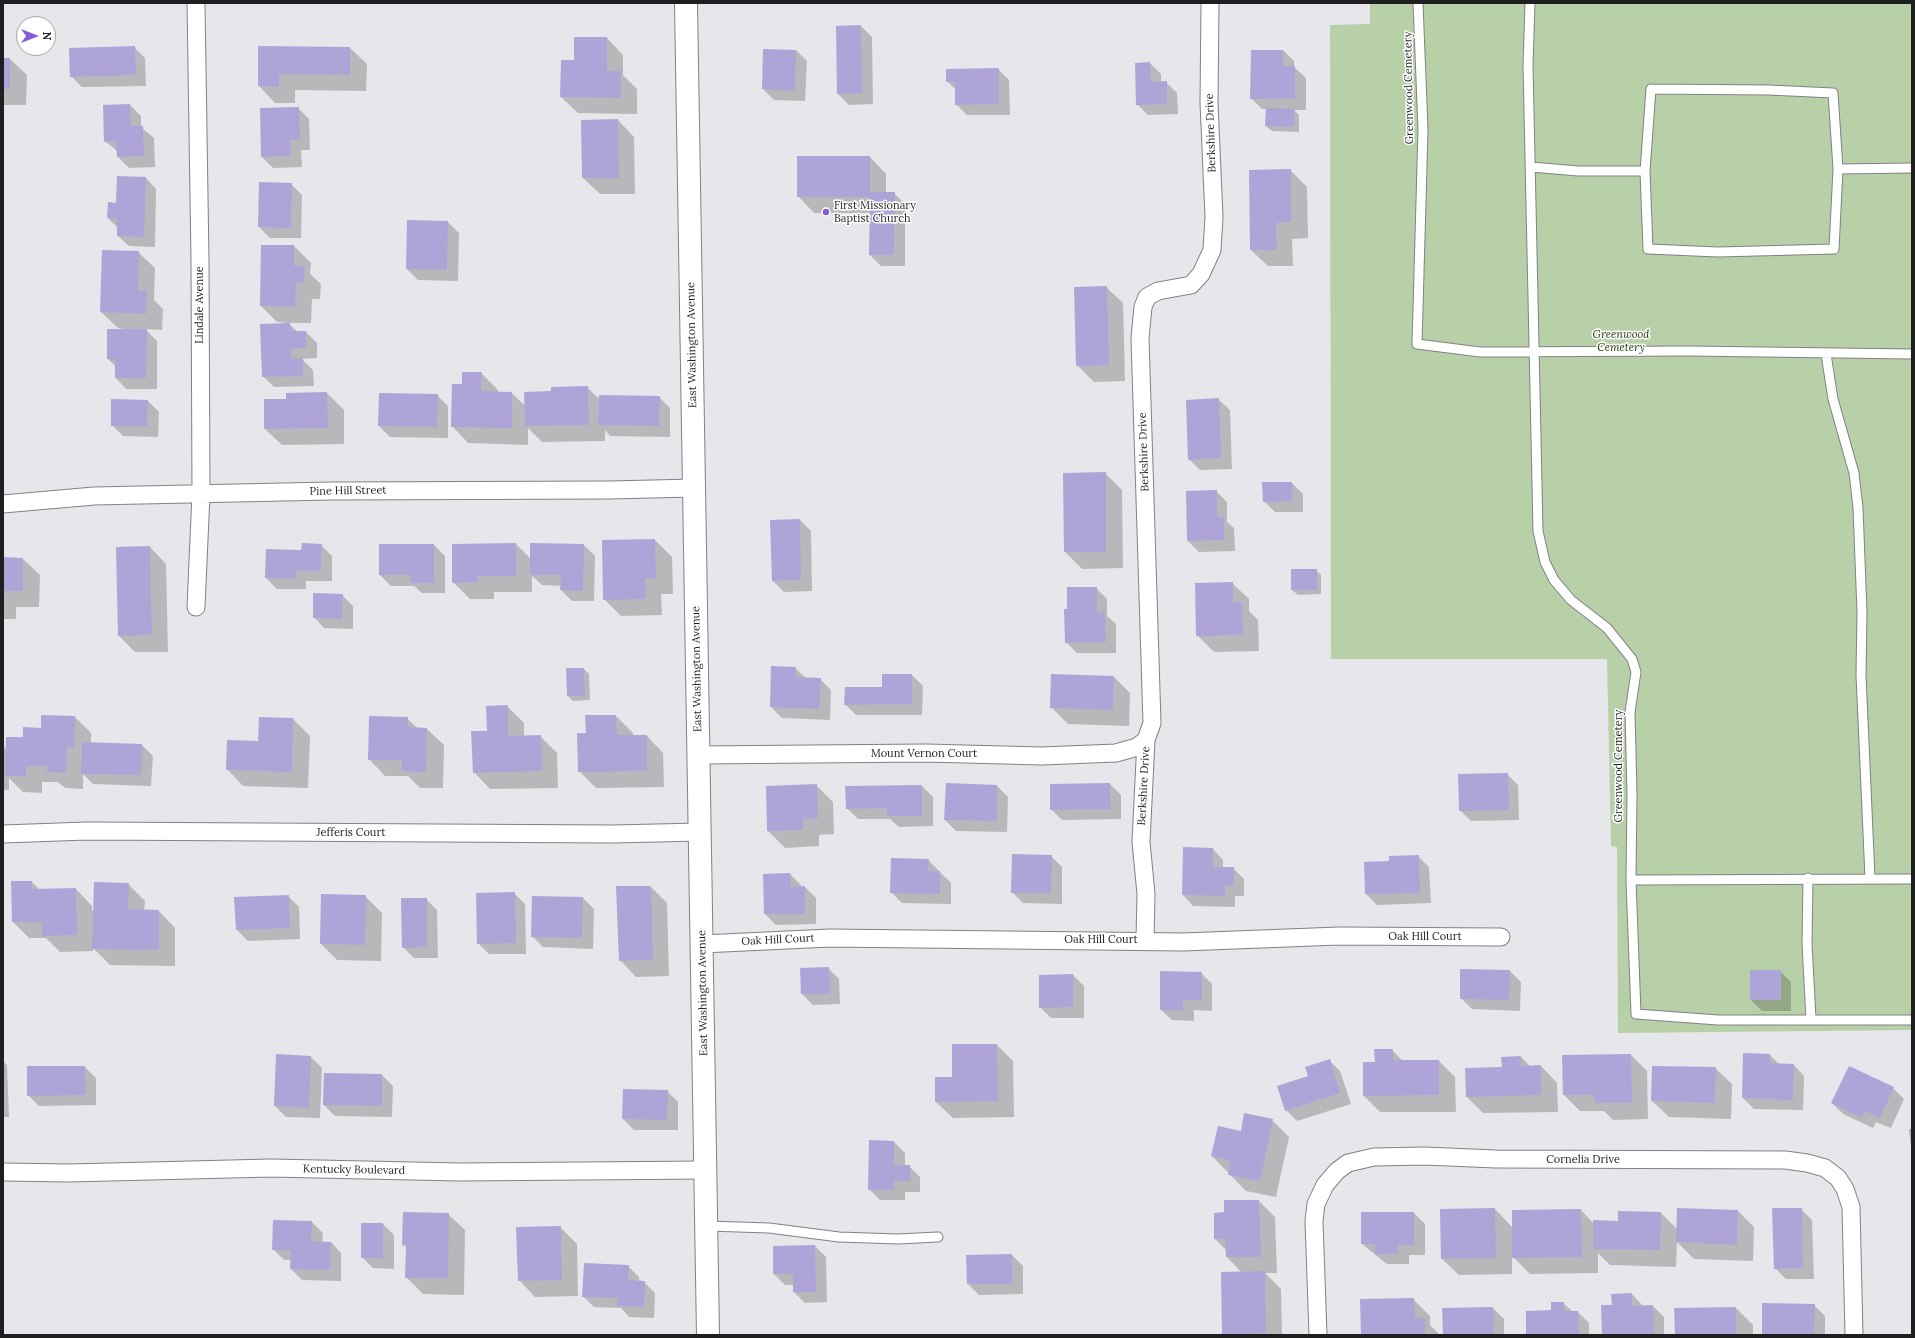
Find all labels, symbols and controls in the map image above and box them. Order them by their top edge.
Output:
north arrow [16,16,56,56]
text: N [40,32,54,40]
street label: Greenwood Cemetery [1401,32,1417,144]
street label: Berkshire Drive [1203,93,1219,173]
place label: First Missionary Baptist Church [834,199,916,225]
marker: First Missionary Baptist Church [821,207,831,217]
street label: Lindale Avenue [193,266,207,344]
street label: East Washington Avenue [684,282,700,408]
park label: Greenwood Cemetery [1593,328,1649,354]
street label: Berkshire Drive [1136,412,1152,492]
street label: Pine Hill Street [309,484,387,498]
street label: East Washington Avenue [689,606,705,732]
street label: Greenwood Cemetery [1612,710,1626,822]
street label: Berkshire Drive [1135,746,1153,826]
street label: Mount Vernon Court [871,747,977,761]
street label: Jefferis Court [317,826,385,840]
street label: East Washington Avenue [695,930,711,1056]
street label: Oak Hill Court [1388,930,1462,944]
street label: Oak Hill Court [741,931,815,949]
street label: Oak Hill Court [1064,933,1138,947]
street label: Cornelia Drive [1546,1153,1620,1167]
street label: Kentucky Boulevard [303,1163,405,1177]

